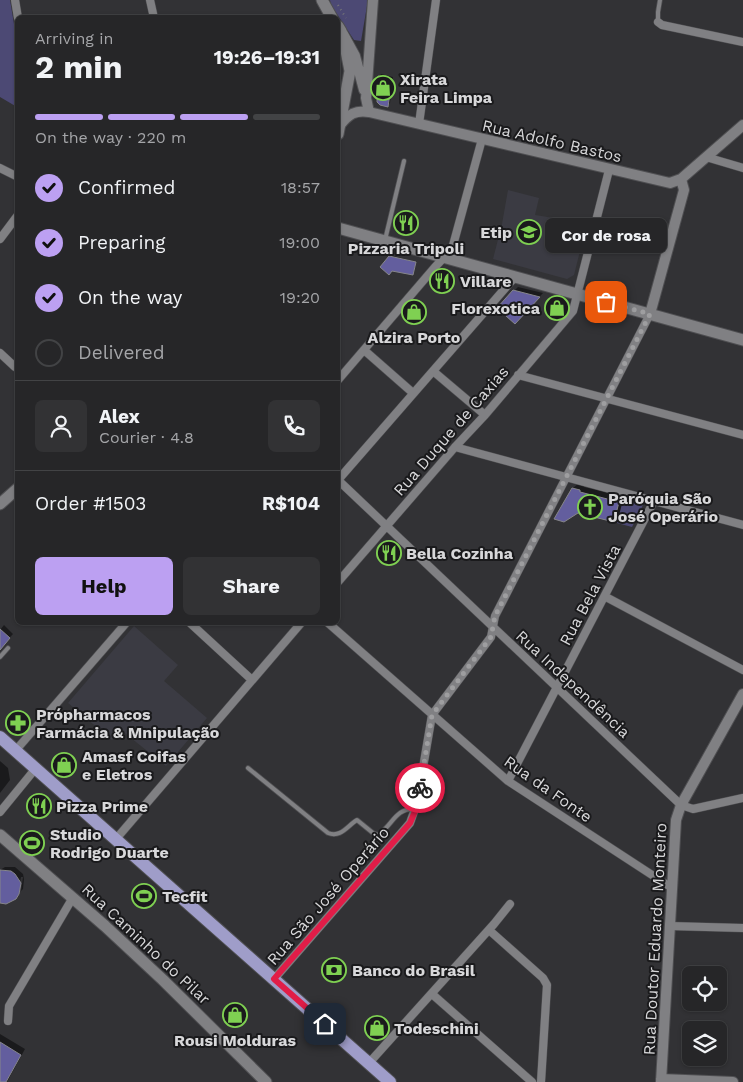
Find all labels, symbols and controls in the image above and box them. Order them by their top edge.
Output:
text: Arriving in [35,29,113,48]
text: 19:26–19:31 [214,46,320,69]
text: 2 min [35,48,123,86]
place label: Xirata Feira Limpa [400,70,493,107]
shop icon: Xirata Feira Limpa [370,75,396,101]
street label: Rua Adolfo Bastos [480,116,624,166]
text: On the way · 220 m [35,128,186,147]
icon: check [35,174,63,202]
text: Confirmed [78,176,175,199]
text: 18:57 [281,178,320,197]
restaurant icon: Pizzaria Tripoli [393,210,419,236]
callout: Cor de rosa [545,217,667,252]
school or university icon: Etip [516,219,542,245]
place label: Etip [480,223,512,242]
text: Cor de rosa [561,226,651,245]
icon: check [35,229,63,257]
text: Preparing [78,231,165,254]
text: 19:00 [279,233,320,252]
place label: Pizzaria Tripoli [348,239,464,258]
restaurant icon: Villare [429,268,455,294]
place label: Villare [460,272,511,291]
pin [585,281,627,323]
icon: check [35,284,63,312]
text: On the way [78,286,182,309]
text: 19:20 [280,288,320,307]
icon: bag [592,288,620,316]
shop icon: Florexotica [544,295,570,321]
shop icon: Alzira Porto [401,299,427,325]
place label: Florexotica [451,299,541,318]
place label: Alzira Porto [368,328,461,347]
text: Delivered [78,341,165,364]
street label: Rua Duque de Caxias [390,362,512,500]
button: person [35,400,87,452]
button: phone [268,400,320,452]
text: Alex [99,405,140,428]
text: Courier · 4.8 [99,428,194,447]
place label: Paróquia São José Operário [608,489,718,526]
text: Order #1503 [35,492,146,515]
text: R$104 [262,492,320,515]
church icon: Paróquia São José Operário [577,494,603,520]
restaurant icon: Bella Cozinha [376,540,402,566]
street label: Rua Bela Vista [555,541,625,649]
place label: Bella Cozinha [406,544,514,563]
button: Help [35,557,173,615]
button: Share [183,557,320,615]
street label: Rua Independência [512,626,634,742]
place label: Própharmacos Farmácia & Mnipulação [36,705,220,742]
pharmacy icon: Própharmacos Farmácia & Mnipulação [5,710,31,736]
place label: Amasf Coifas e Eletros [82,747,186,784]
shop icon: Amasf Coifas e Eletros [51,752,77,778]
street label: Rua da Fonte [500,752,596,826]
courier [395,763,445,813]
icon: bike [406,774,434,802]
restaurant icon: Pizza Prime [26,793,52,819]
place label: Pizza Prime [56,797,148,816]
street label: Rua Doutor Eduardo Monteiro [639,822,671,1056]
street label: Rua São José Operário [263,823,393,969]
place label: Studio Rodrigo Duarte [50,825,169,862]
sports icon: Studio Rodrigo Duarte [19,830,45,856]
street label: Rua Caminho do Pilar [78,880,214,1009]
sports icon: Tecfit [131,883,157,909]
place label: Tecfit [162,887,208,906]
bank icon: Banco do Brasil [321,957,347,983]
place label: Banco do Brasil [352,961,476,980]
map controls [682,966,727,1066]
button: locate [682,966,727,1011]
shop icon: Rousi Molduras [222,1002,248,1028]
pin [304,1003,346,1045]
icon: home [311,1010,339,1038]
shop icon: Todeschini [364,1015,390,1041]
place label: Todeschini [394,1019,479,1038]
button: layers [682,1021,727,1066]
place label: Rousi Molduras [174,1031,296,1050]

